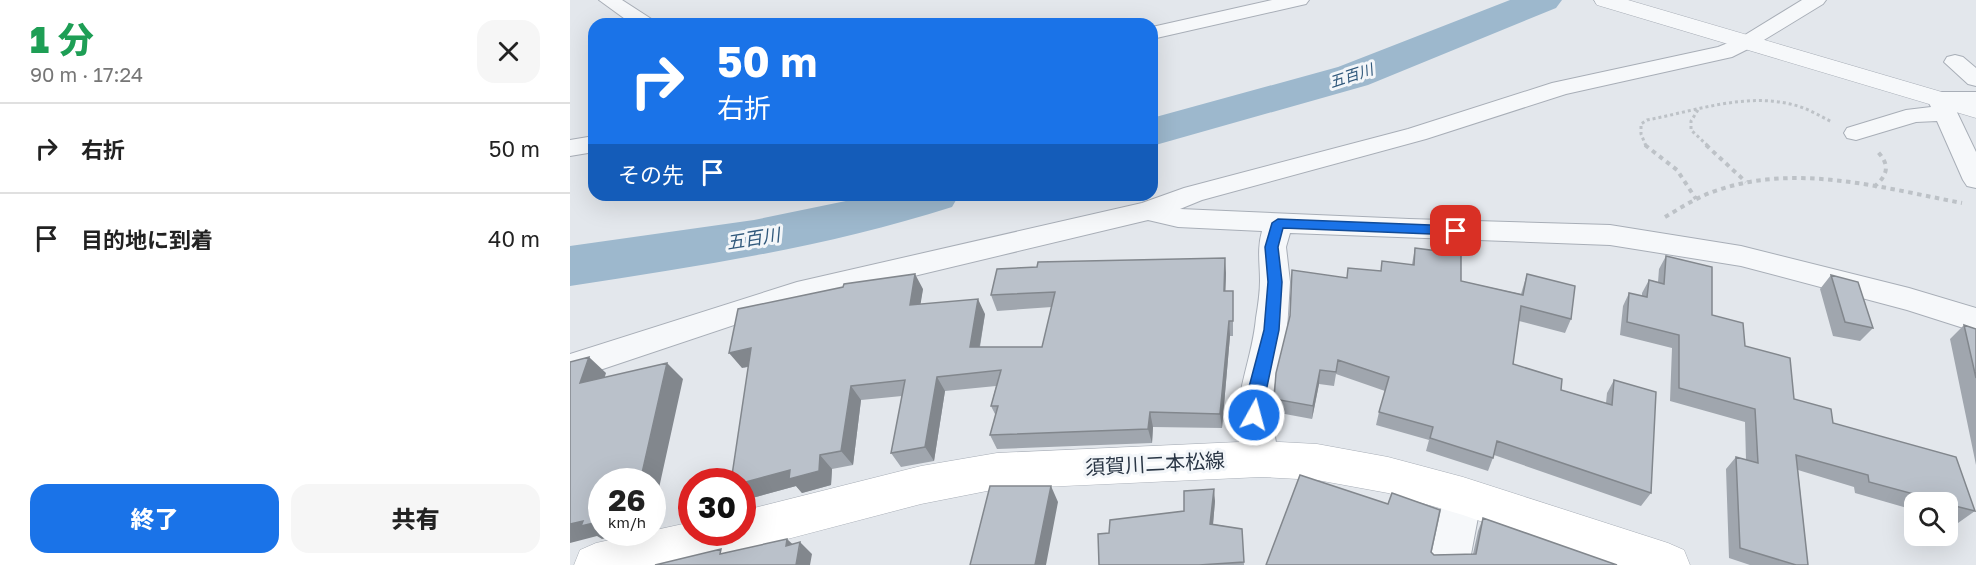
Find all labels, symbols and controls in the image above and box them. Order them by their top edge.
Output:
text: 1 分 [30,18,94,61]
button: close [477,20,540,83]
text: 50 m [717,36,817,86]
icon: right [618,42,696,120]
water label: 五百川 [1327,59,1377,91]
text: 90 m · 17:24 [30,62,143,86]
text: 右折 [717,92,771,124]
icon: right [30,132,63,165]
text: 50 m [489,135,540,162]
text: 右折 [81,136,125,163]
icon: arrive [696,156,729,189]
text: その先 [618,161,684,188]
pin [1430,205,1481,256]
icon: arrive [1439,214,1472,247]
icon: arrive [30,222,63,255]
water label: 五百川 [725,223,783,253]
text: 40 m [488,225,540,252]
text: 目的地に到着 [81,226,213,253]
position arrow [1222,383,1286,447]
street label: 須賀川二本松線 [1084,447,1226,479]
speed limit sign: 30 [678,468,756,546]
text: 26 [608,482,646,518]
button: 終了 [30,484,279,553]
button: 共有 [291,484,540,553]
map controls [1904,492,1958,546]
button: search [1904,492,1958,546]
text: km/h [608,513,646,531]

